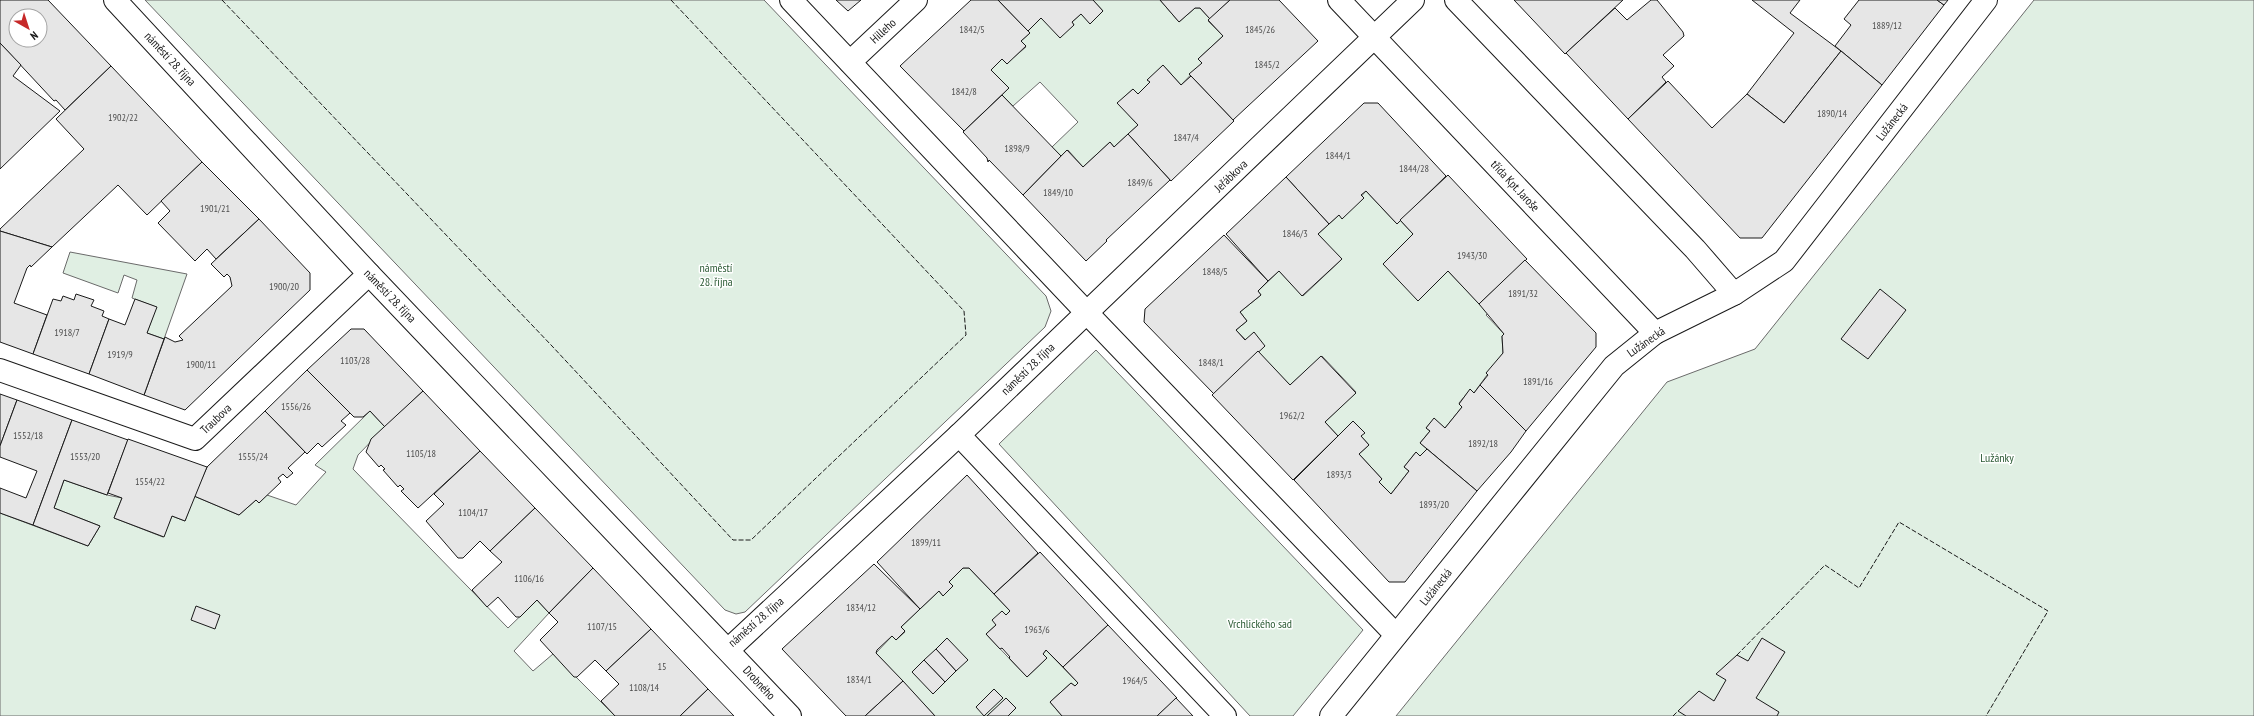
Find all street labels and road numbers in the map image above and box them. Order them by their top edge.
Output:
street label: Hilleho [867,15,899,46]
street label: náměstí 28. října [141,28,199,89]
street label: Lužánecká [1872,100,1911,143]
street label: Jeřábkova [1210,156,1250,196]
street label: třída Kpt. Jaroše [1488,157,1543,215]
street label: náměstí 28. října [361,266,420,326]
street label: Lužánecká [1624,323,1668,360]
street label: náměstí 28. října [998,339,1058,398]
street label: Traubova [197,400,234,437]
street label: Lužánecká [1416,565,1455,608]
street label: náměstí 28. října [725,593,787,650]
street label: Drobného [740,663,779,703]

